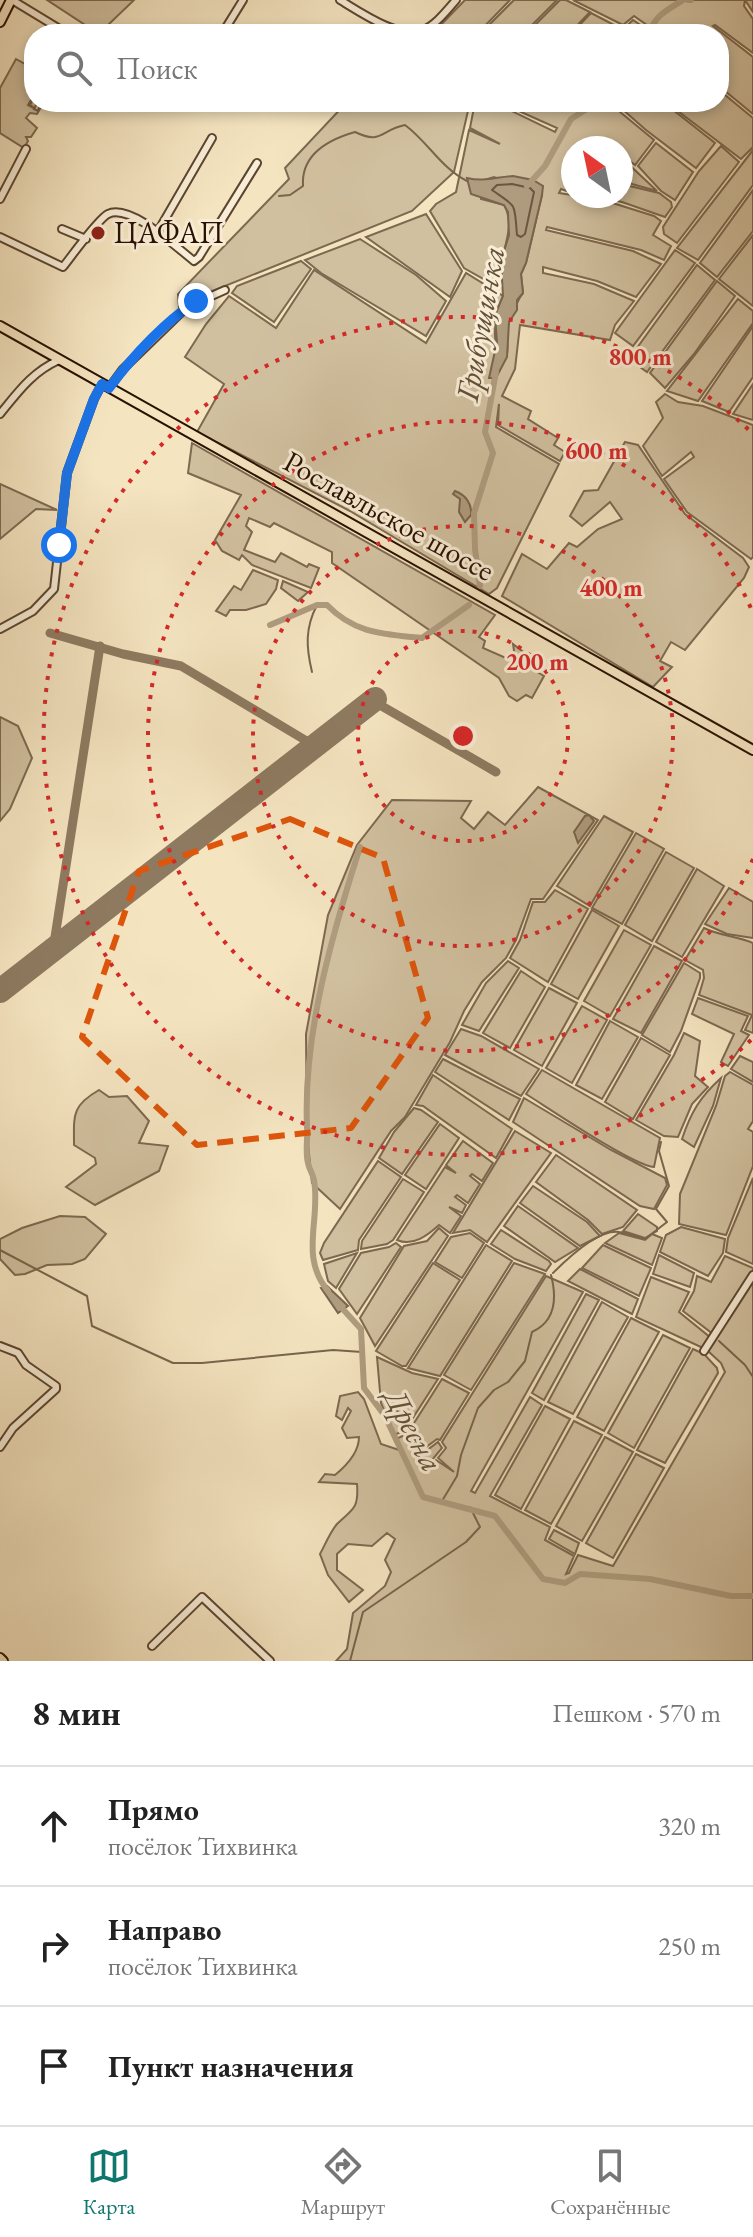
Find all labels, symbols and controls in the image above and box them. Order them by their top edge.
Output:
search box [24,24,729,112]
icon: search [52,46,96,90]
text: Поиск [116,49,198,88]
north arrow [561,136,633,208]
place label: ЦАФАП [114,213,224,252]
marker: ЦАФАП [89,224,107,242]
water label: Грибущинка [446,243,514,406]
route end [178,283,214,319]
text: 800 m [608,341,672,372]
text: 600 m [564,435,628,466]
street label: Рославльское шоссе [277,442,502,590]
route start [41,527,77,563]
text: 400 m [579,572,643,603]
text: 200 m [505,646,569,677]
centre of rings [449,722,477,750]
water label: Дресна [373,1378,453,1479]
text: 8 мин [32,1691,121,1735]
text: Пешком · 570 m [552,1696,721,1730]
text: Прямо [108,1790,199,1829]
icon: ahead [32,1804,76,1848]
text: 320 m [658,1809,721,1843]
text: посёлок Тихвинка [108,1829,298,1863]
text: Направо [108,1910,221,1949]
icon: right [32,1924,76,1968]
text: 250 m [658,1929,721,1963]
text: посёлок Тихвинка [108,1949,298,1983]
icon: arrive [32,2044,76,2088]
text: Пункт назначения [108,2047,354,2086]
tab: Карта [83,2144,135,2221]
tab: Маршрут [301,2144,385,2221]
tab: Сохранённые [550,2144,670,2221]

